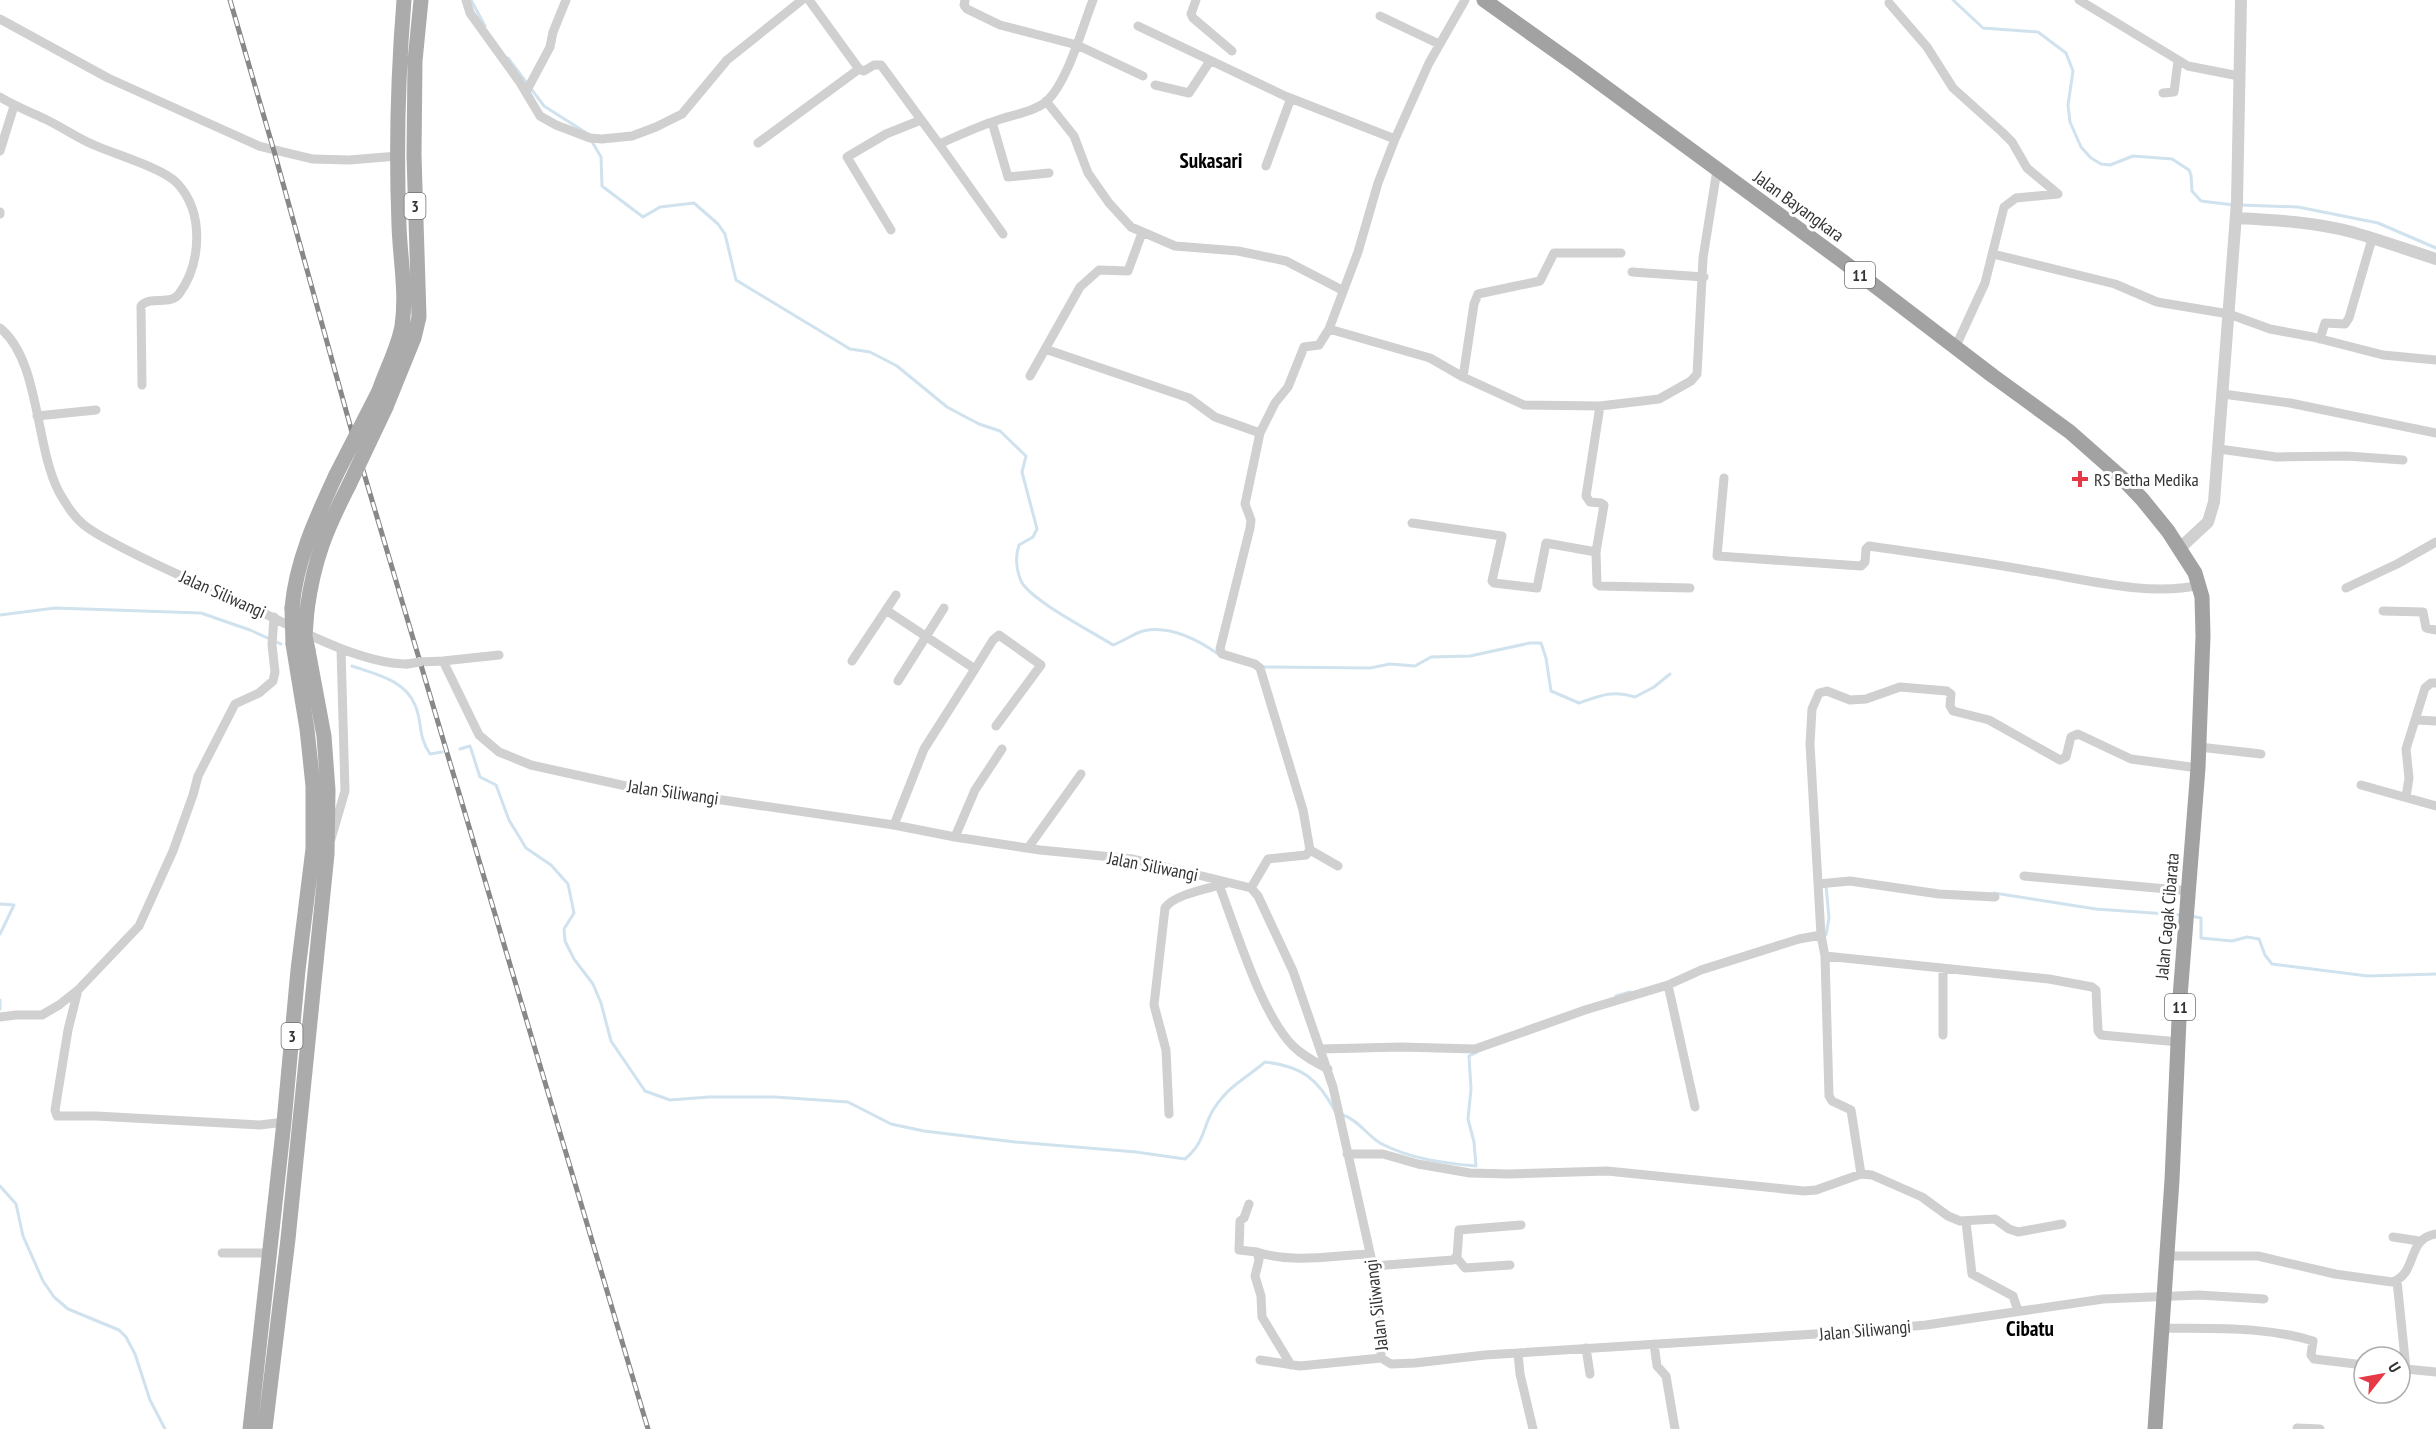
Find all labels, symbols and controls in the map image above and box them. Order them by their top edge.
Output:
district label: Sukasari [1180,147,1242,174]
street label: Jalan Bayangkara [1748,165,1849,247]
road number: 3 [404,193,426,219]
road number: 11 [1845,262,1875,288]
place label: RS Betha Medika [2094,468,2199,491]
marker: RS Betha Medika [2071,470,2089,488]
street label: Jalan Siliwangi [175,564,270,623]
street label: Jalan Siliwangi [625,774,720,810]
street label: Jalan Siliwangi [1105,846,1200,886]
street label: Jalan Cagak Cibarata [2150,852,2184,981]
road number: 11 [2165,994,2195,1020]
road number: 3 [282,1023,302,1049]
street label: Jalan Siliwangi [1359,1258,1393,1353]
street label: Jalan Siliwangi [1817,1315,1912,1346]
district label: Cibatu [2006,1315,2054,1342]
north arrow [2352,1345,2412,1405]
text: U [2384,1359,2406,1376]

